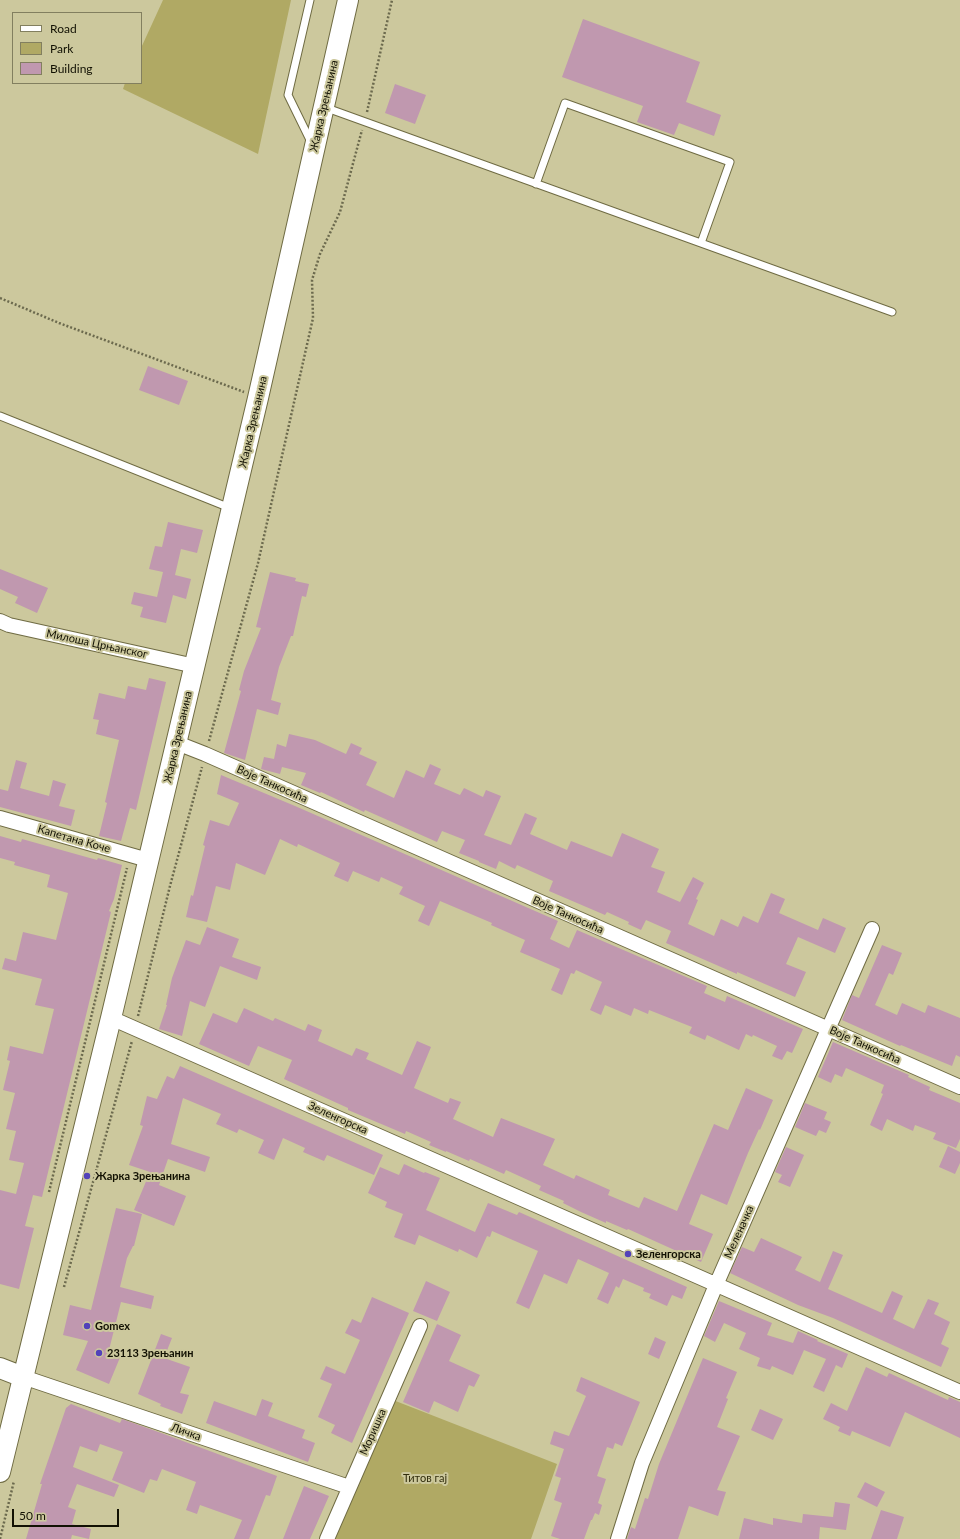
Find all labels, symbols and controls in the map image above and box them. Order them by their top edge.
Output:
legend [12,12,142,84]
text: Road [50,21,77,36]
text: Park [50,41,73,56]
street label: Жарка Зрењанина [307,59,341,153]
text: Building [50,61,93,76]
street label: Жарка Зрењанина [236,375,270,469]
street label: Милоша Црњанског [45,627,149,661]
street label: Жарка Зрењанина [161,690,195,784]
street label: Воје Танкосића [234,762,310,806]
street label: Капетана Коче [36,822,112,856]
street label: Воје Танкосића [530,893,606,937]
street label: Воје Танкосића [827,1023,903,1067]
street label: Зеленгорска [306,1099,370,1137]
place label: Жарка Зрењанина [95,1169,190,1183]
marker: Жарка Зрењанина [82,1171,92,1181]
street label: Меленачка [721,1203,757,1261]
place label: Зеленгорска [636,1247,701,1261]
marker: Зеленгорска [623,1249,633,1259]
place label: Gomex [95,1319,130,1333]
marker: Gomex [82,1321,92,1331]
place label: 23113 Зрењанин [107,1346,193,1360]
marker: 23113 Зрењанин [94,1348,104,1358]
street label: Моришка [357,1407,389,1457]
street label: Личка [169,1421,203,1443]
park label: Титов гај [403,1471,447,1485]
scale bar [14,1501,121,1527]
text: 50 m [19,1508,46,1523]

